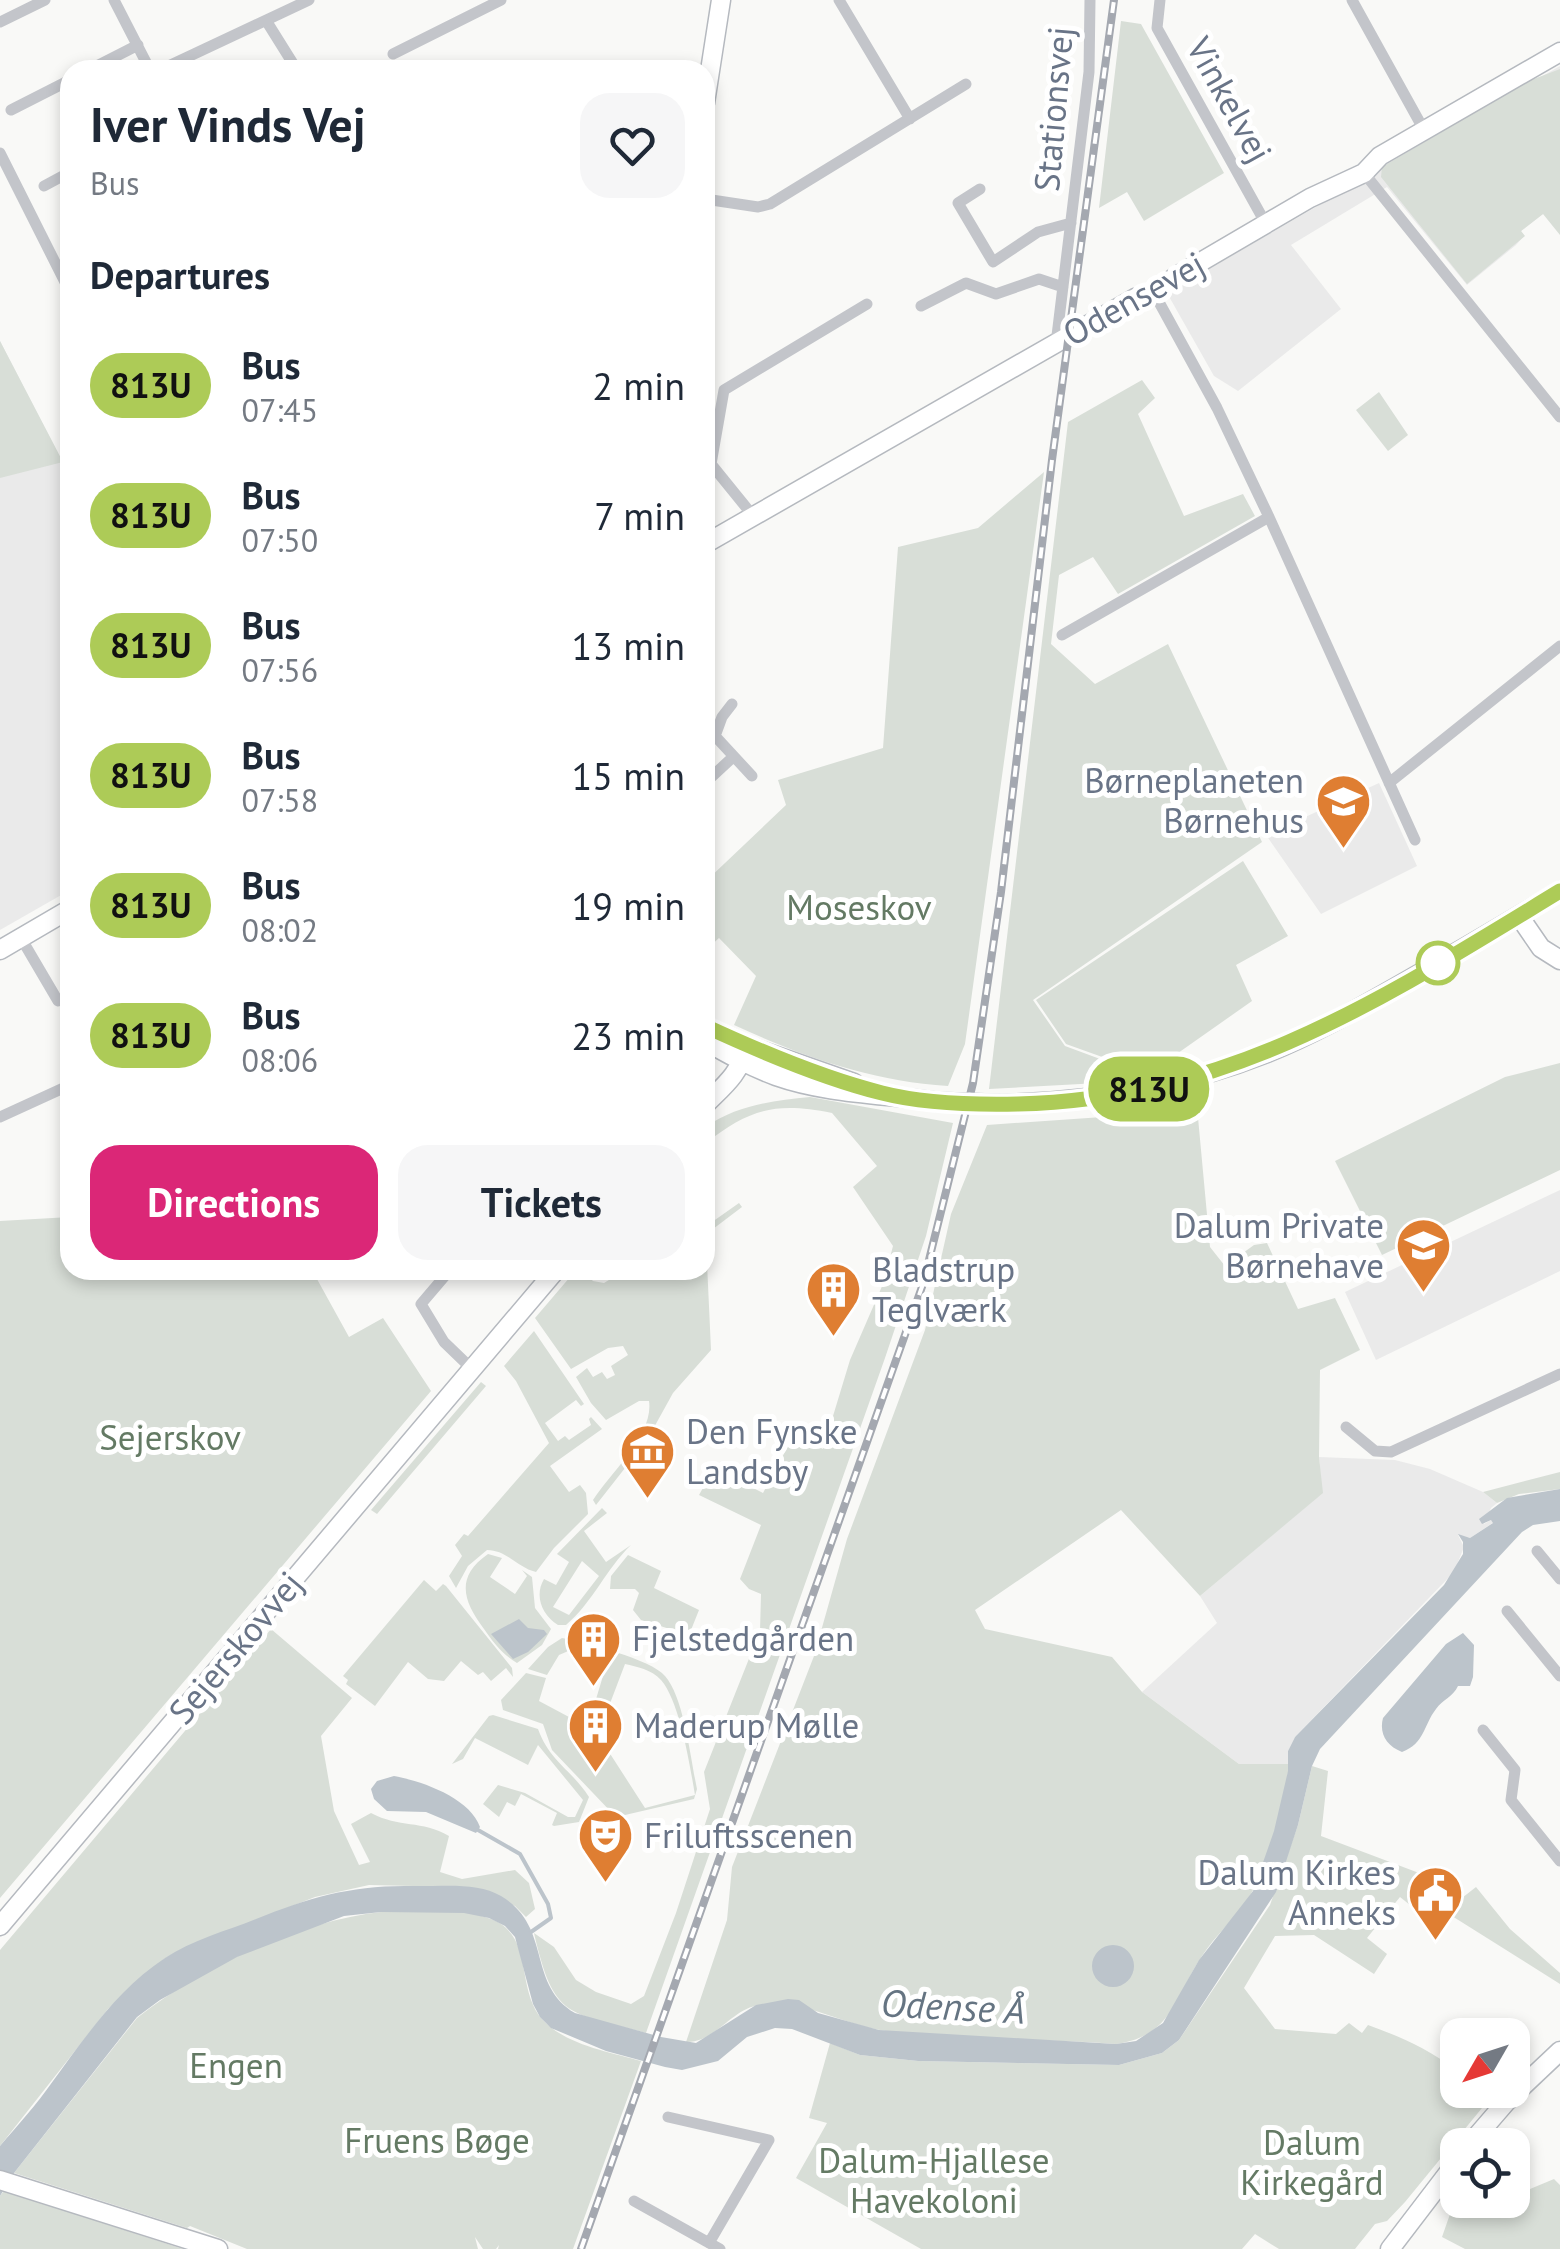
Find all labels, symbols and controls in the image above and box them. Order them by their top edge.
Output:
street label: Stationsvej [1023,25,1083,193]
street label: Vinkelvej [1176,28,1283,170]
text: Iver Vinds Vej [90,93,366,155]
button: heart [580,93,685,198]
text: Bus [90,162,139,204]
street label: Odensevej [1055,240,1212,356]
text: Departures [90,250,270,299]
text: Bus [241,340,300,389]
text: 2 min [592,361,685,410]
text: 813U [110,362,191,408]
text: 07:45 [241,389,318,431]
text: Bus [241,470,300,519]
text: 7 min [594,491,685,540]
text: 813U [110,492,191,538]
text: 07:50 [241,519,318,561]
text: Bus [241,600,300,649]
text: 13 min [572,621,685,670]
text: 813U [110,622,191,668]
text: 07:56 [241,649,318,691]
text: Bus [241,730,300,779]
text: 15 min [572,751,685,800]
text: 813U [110,752,191,798]
place label: Børneplaneten Børnehus [1084,757,1304,843]
school or university icon: Børneplaneten Børnehus [1313,771,1373,850]
text: 07:58 [241,779,318,821]
text: Bus [241,860,300,909]
text: 19 min [572,881,685,930]
text: 813U [110,882,191,928]
park label: Moseskov [786,884,932,930]
text: 08:02 [241,909,318,951]
unlabelled marker [1417,942,1459,984]
text: Bus [241,990,300,1039]
text: 23 min [572,1011,685,1060]
text: 813U [110,1012,191,1058]
text: 08:06 [241,1039,318,1081]
line badge: 813U [1079,1056,1219,1122]
text: 813U [1108,1066,1190,1112]
button: Directions [90,1145,378,1260]
button: Tickets [398,1145,685,1260]
place label: Dalum Private Børnehave [1174,1202,1384,1288]
school or university icon: Dalum Private Børnehave [1393,1216,1453,1295]
place label: Bladstrup Teglværk [872,1246,1015,1332]
building icon: Bladstrup Teglværk [803,1260,863,1339]
place label: Den Fynske Landsby [686,1408,858,1494]
park label: Sejerskov [99,1414,241,1460]
museum icon: Den Fynske Landsby [617,1422,677,1501]
street label: Sejerskovvej [158,1562,312,1733]
building icon: Fjelstedgården [563,1609,623,1688]
place label: Fjelstedgården [632,1615,854,1661]
building icon: Maderup Mølle [565,1696,625,1775]
place label: Maderup Mølle [634,1702,859,1748]
theatre icon: Friluftsscenen [575,1806,635,1885]
place label: Friluftsscenen [644,1812,853,1858]
place label: Dalum Kirkes Anneks [1197,1849,1396,1935]
public building icon: Dalum Kirkes Anneks [1405,1863,1465,1942]
water label: Odense Å [880,1977,1026,2034]
north arrow [1440,2018,1530,2108]
map controls [1440,2018,1530,2218]
park label: Engen [189,2042,283,2088]
park label: Fruens Bøge [344,2117,530,2163]
park label: Dalum Kirkegård [1240,2119,1384,2205]
button: locate [1440,2128,1530,2218]
park label: Dalum-Hjallese Havekoloni [818,2137,1050,2223]

